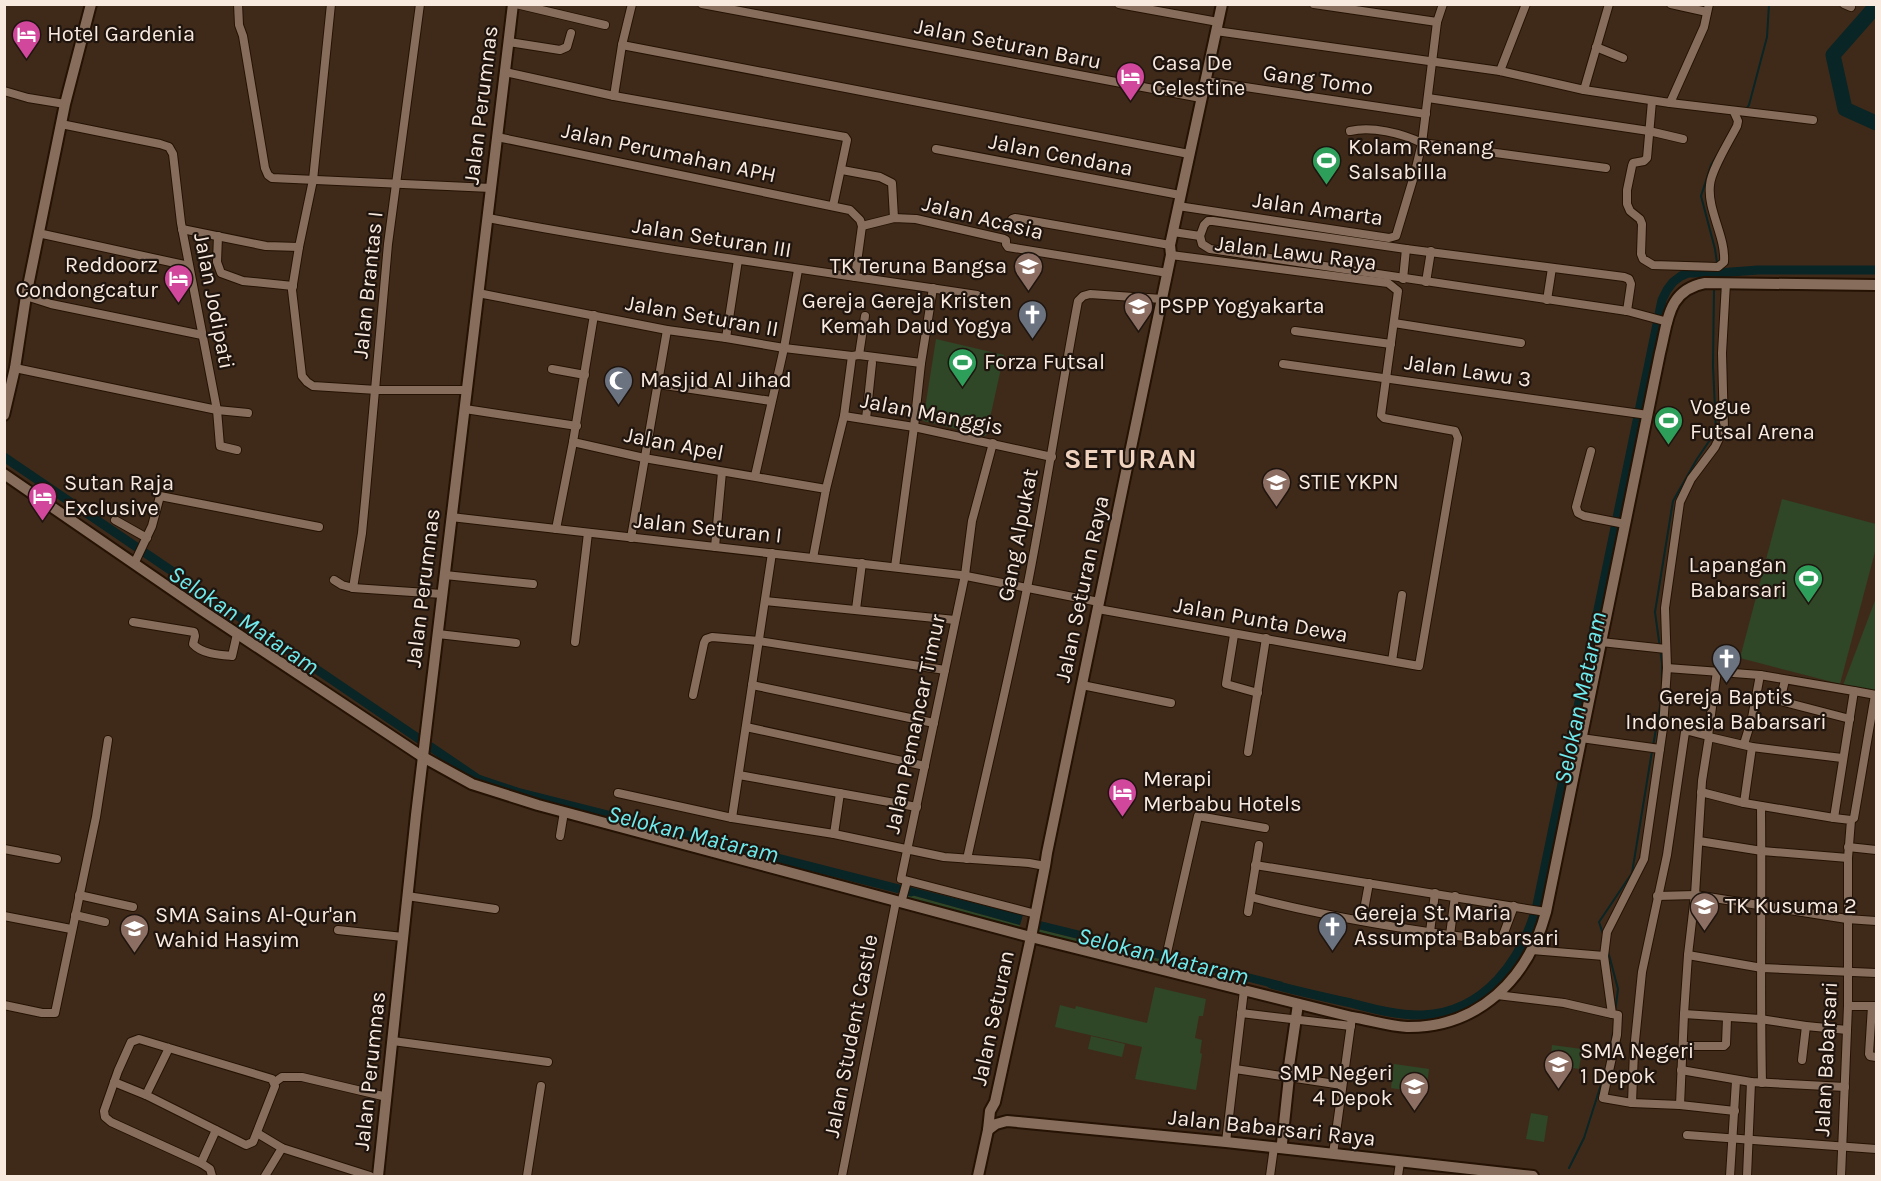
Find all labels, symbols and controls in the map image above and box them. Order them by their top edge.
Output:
street label: Jalan Seturan Baru [912,13,1104,75]
hotel icon: Hotel Gardenia [10,18,42,60]
place label: Hotel Gardenia [47,21,195,47]
street label: Jalan Perumnas [458,24,504,186]
place label: Casa De Celestine [1152,50,1245,101]
street label: Gang Tomo [1261,59,1375,101]
hotel icon: Casa De Celestine [1115,60,1147,102]
street label: Jalan Perumahan APH [559,118,779,188]
street label: Jalan Cendana [987,128,1135,182]
place label: Kolam Renang Salsabilla [1348,134,1494,185]
sports icon: Kolam Renang Salsabilla [1311,144,1343,186]
street label: Jalan Amarta [1251,187,1385,231]
street label: Jalan Acasia [920,190,1046,246]
street label: Jalan Brantas I [347,210,389,360]
street label: Jalan Seturan III [630,213,794,263]
street label: Jalan Lawu Raya [1214,230,1378,276]
street label: Jalan Jodipati [188,231,240,371]
school or university icon: TK Teruna Bangsa [1012,250,1044,292]
place label: Reddoorz Condongcatur [15,252,158,303]
place label: TK Teruna Bangsa [830,253,1007,279]
hotel icon: Reddoorz Condongcatur [163,262,195,304]
place label: Gereja Gereja Kristen Kemah Daud Yogya [802,288,1012,339]
street label: Jalan Seturan II [623,290,781,342]
school or university icon: PSPP Yogyakarta [1122,290,1154,332]
place label: PSPP Yogyakarta [1159,293,1325,319]
church icon: Gereja Gereja Kristen Kemah Daud Yogya [1017,298,1049,340]
sports icon: Forza Futsal [947,346,979,388]
place label: Forza Futsal [984,349,1105,375]
street label: Jalan Lawu 3 [1403,349,1533,393]
mosque icon: Masjid Al Jihad [603,364,635,406]
place label: Masjid Al Jihad [640,367,792,393]
street label: Jalan Manggis [858,387,1006,441]
place label: Vogue Futsal Arena [1690,394,1815,445]
sports icon: Vogue Futsal Arena [1653,404,1685,446]
street label: Jalan Apel [622,422,726,466]
district label: SETURAN [1064,442,1198,475]
street label: Gang Alpukat [992,466,1044,604]
school or university icon: STIE YKPN [1261,466,1293,508]
place label: STIE YKPN [1298,469,1399,495]
place label: Sutan Raja Exclusive [64,470,174,521]
hotel icon: Sutan Raja Exclusive [27,480,59,522]
street label: Jalan Seturan Raya [1049,493,1115,685]
street label: Jalan Perumnas [400,507,446,669]
street label: Jalan Seturan I [633,507,783,549]
place label: Lapangan Babarsari [1689,552,1787,603]
water label: Selokan Mataram [163,559,325,681]
sports icon: Lapangan Babarsari [1792,562,1824,604]
street label: Jalan Punta Dewa [1172,592,1350,648]
water label: Selokan Mataram [1548,609,1612,787]
street label: Jalan Pemancar Timur [879,612,951,836]
church icon: Gereja Baptis Indonesia Babarsari [1710,642,1742,684]
place label: Gereja Baptis Indonesia Babarsari [1625,684,1827,735]
place label: Merapi Merbabu Hotels [1143,766,1302,817]
hotel icon: Merapi Merbabu Hotels [1106,776,1138,818]
water label: Selokan Mataram [604,799,782,869]
school or university icon: TK Kusuma 2 [1688,890,1720,932]
place label: TK Kusuma 2 [1725,893,1857,919]
place label: Gereja St. Maria Assumpta Babarsari [1354,900,1559,951]
place label: SMA Sains Al-Qur'an Wahid Hasyim [155,902,357,953]
church icon: Gereja St. Maria Assumpta Babarsari [1317,910,1349,952]
school or university icon: SMA Sains Al-Qur'an Wahid Hasyim [118,912,150,954]
water label: Selokan Mataram [1074,921,1252,991]
street label: Jalan Student Castle [819,932,883,1140]
street label: Jalan Seturan [966,948,1020,1088]
street label: Jalan Babarsari [1809,981,1843,1137]
street label: Jalan Perumnas [349,990,391,1152]
place label: SMA Negeri 1 Depok [1580,1038,1694,1089]
school or university icon: SMA Negeri 1 Depok [1543,1048,1575,1090]
place label: SMP Negeri 4 Depok [1279,1060,1393,1111]
school or university icon: SMP Negeri 4 Depok [1398,1070,1430,1112]
street label: Jalan Babarsari Raya [1167,1104,1377,1152]

